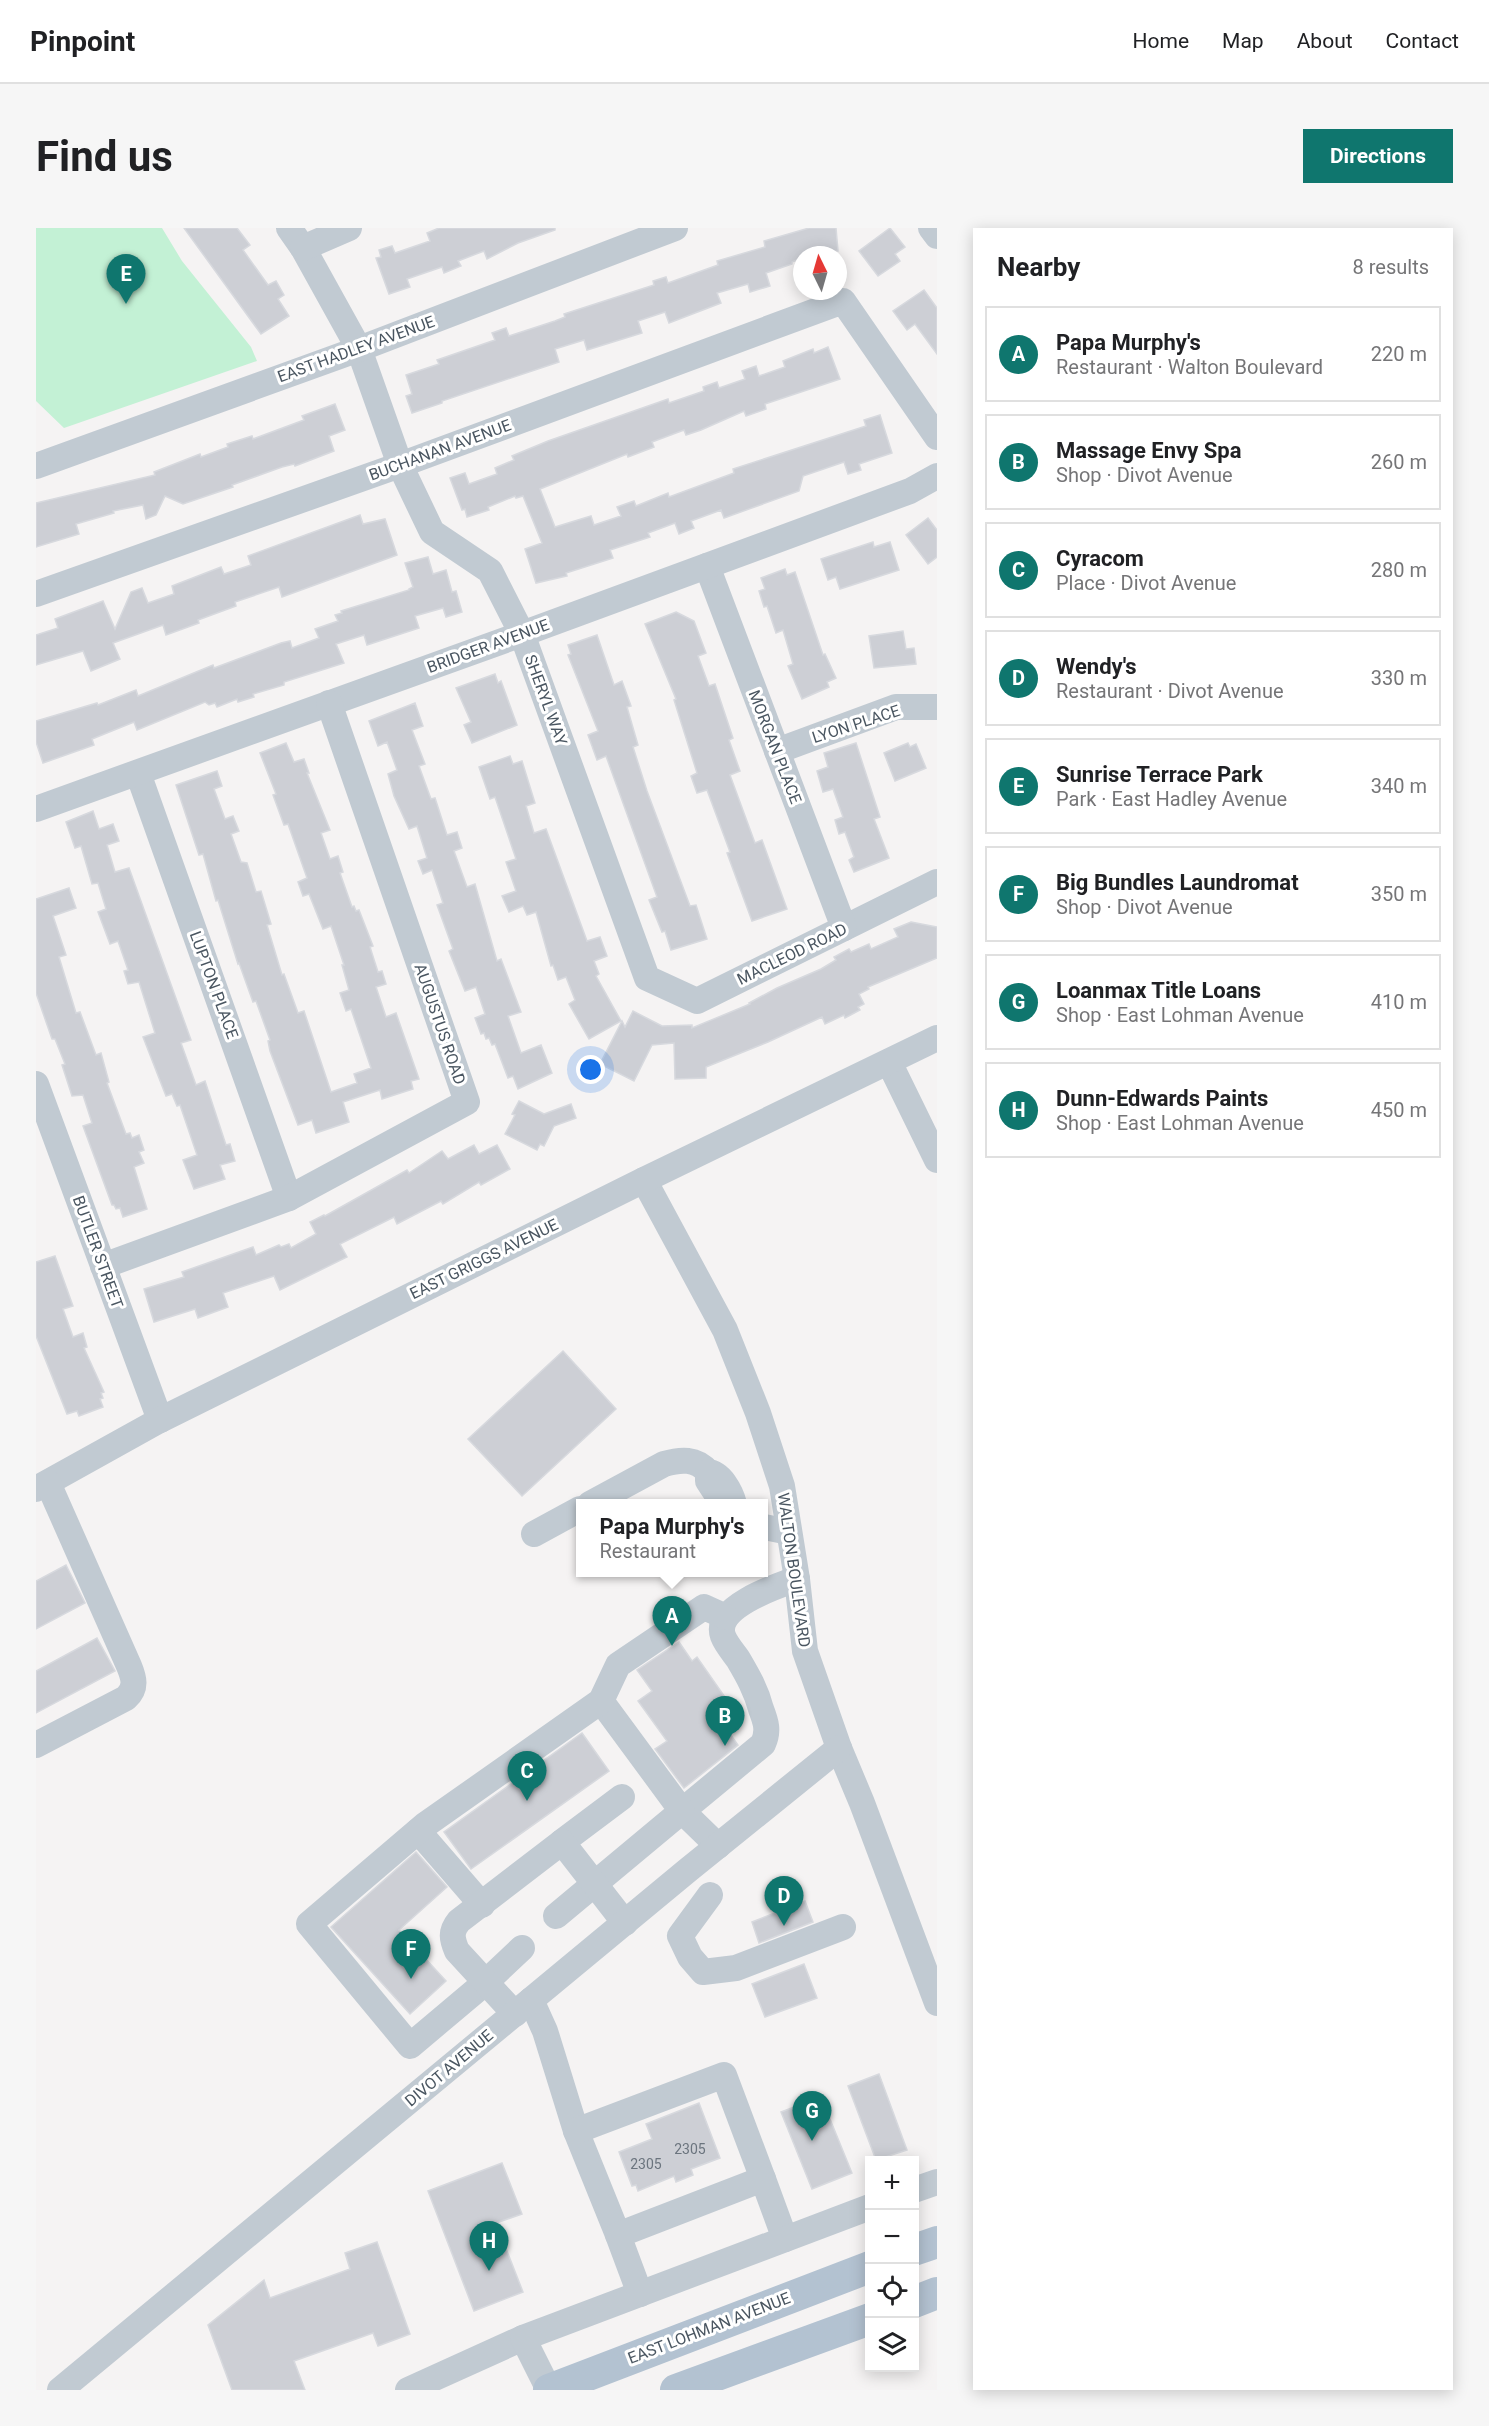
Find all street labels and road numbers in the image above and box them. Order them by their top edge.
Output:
street label: EAST HADLEY AVENUE [275,312,437,386]
street label: BUCHANAN AVENUE [366,415,514,485]
street label: BRIDGER AVENUE [424,615,552,677]
street label: SHERYL WAY [521,652,571,748]
street label: MORGAN PLACE [745,687,805,807]
street label: LYON PLACE [810,701,902,747]
street label: MACLEOD ROAD [734,919,850,989]
street label: LUPTON PLACE [186,929,242,1041]
street label: AUGUSTUS ROAD [410,961,470,1087]
street label: BUTLER STREET [69,1193,127,1311]
street label: EAST GRIGGS AVENUE [407,1215,561,1303]
street label: WALTON BOULEVARD [774,1491,814,1649]
street label: DIVOT AVENUE [401,2026,497,2110]
street label: EAST LOHMAN AVENUE [625,2288,793,2368]

